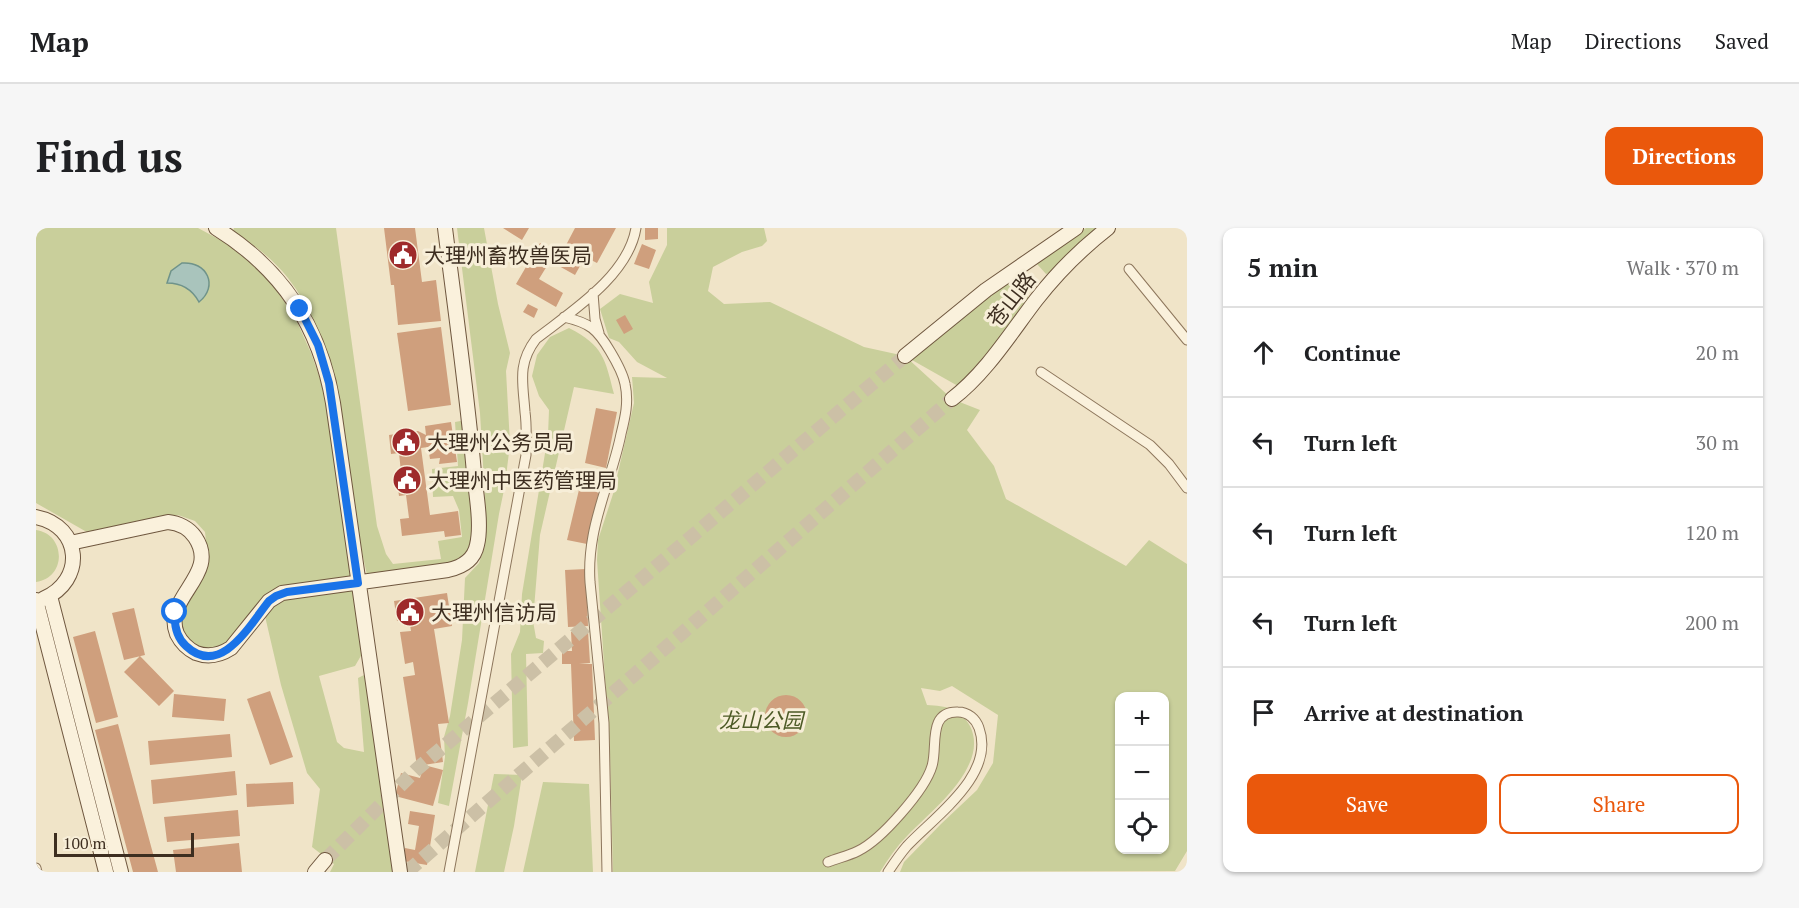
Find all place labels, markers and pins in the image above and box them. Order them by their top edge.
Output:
public building icon: 大理州畜牧兽医局 [387,239,419,271]
place label: 大理州畜牧兽医局 [424,241,592,269]
public building icon: 大理州公务员局 [390,426,422,458]
place label: 大理州公务员局 [427,428,574,456]
public building icon: 大理州中医药管理局 [391,464,423,496]
place label: 大理州中医药管理局 [428,466,617,494]
public building icon: 大理州信访局 [394,596,426,628]
place label: 大理州信访局 [431,598,557,626]

